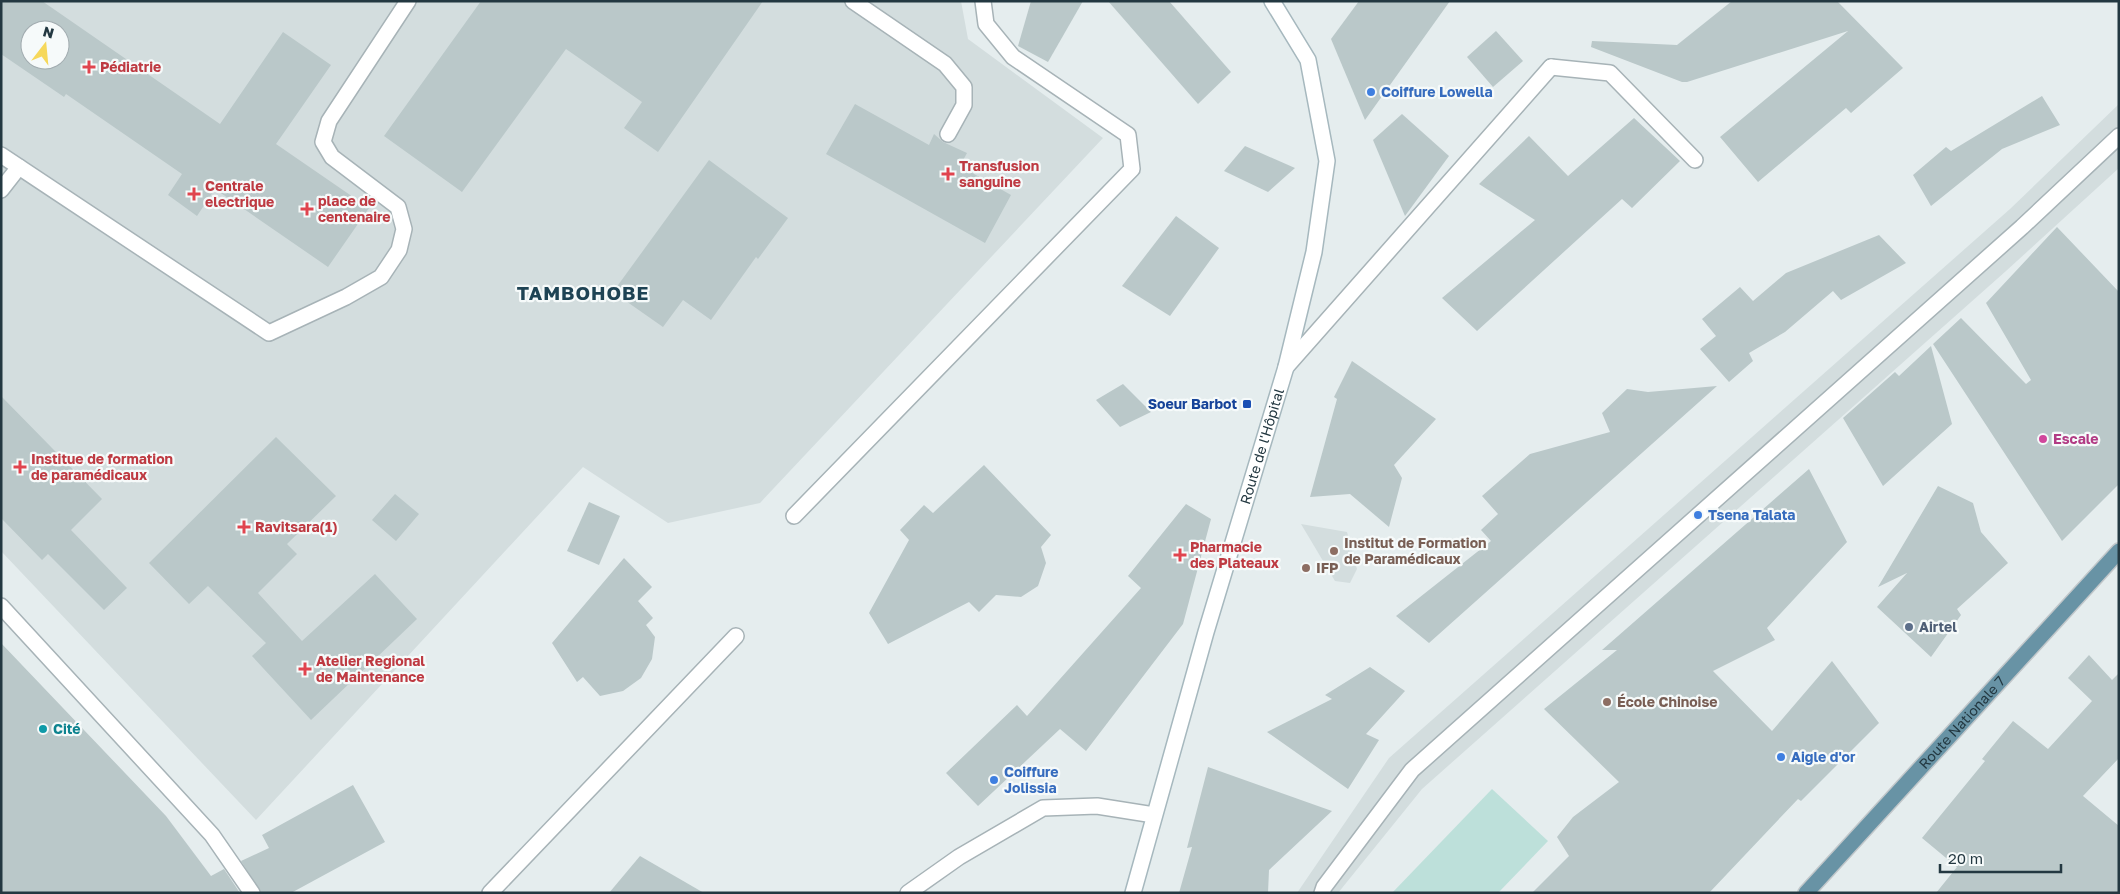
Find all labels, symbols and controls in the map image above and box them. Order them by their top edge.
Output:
north arrow [20,20,70,70]
text: N [41,22,56,42]
place label: Pédiatrie [100,58,161,75]
marker: Pédiatrie [82,60,96,74]
place label: Coiffure Lowella [1381,83,1493,100]
marker: Coiffure Lowella [1365,86,1377,98]
place label: Transfusion sanguine [959,157,1039,190]
marker: Transfusion sanguine [941,167,955,181]
place label: Centrale electrique [205,177,274,210]
marker: Centrale electrique [187,187,201,201]
place label: place de centenaire [318,192,391,225]
marker: place de centenaire [300,202,314,216]
district label: TAMBOHOBE [517,281,649,304]
street label: Route de l'Hôpital [1236,386,1287,506]
place label: Soeur Barbot [1148,395,1237,412]
marker: Soeur Barbot [1241,398,1253,410]
place label: Escale [2053,430,2099,447]
marker: Escale [2037,433,2049,445]
place label: Institue de formation de paramédicaux [31,450,173,483]
marker: Institue de formation de paramédicaux [13,460,27,474]
place label: Tsena Talata [1708,506,1795,523]
marker: Tsena Talata [1692,509,1704,521]
place label: Ravitsara(1) [255,518,337,535]
marker: Ravitsara(1) [237,520,251,534]
place label: Institut de Formation de Paramédicaux [1344,534,1487,567]
place label: Pharmacie des Plateaux [1190,538,1279,571]
marker: Institut de Formation de Paramédicaux [1328,545,1340,557]
marker: Pharmacie des Plateaux [1174,549,1186,561]
place label: IFP [1316,559,1338,576]
marker: IFP [1300,562,1312,574]
place label: Airtel [1919,618,1957,635]
marker: Airtel [1903,621,1915,633]
place label: Atelier Regional de Maintenance [316,652,425,685]
marker: Atelier Regional de Maintenance [298,662,312,676]
street label: Route Nationale 7 [1915,672,2008,772]
place label: École Chinoise [1617,693,1718,710]
marker: École Chinoise [1601,696,1613,708]
place label: Cité [53,720,81,737]
marker: Cité [37,723,49,735]
place label: Aigle d'or [1791,748,1856,765]
marker: Aigle d'or [1775,751,1787,763]
place label: Coiffure Jolissia [1004,763,1059,796]
marker: Coiffure Jolissia [988,774,1000,786]
scale bar [1940,842,2061,874]
text: 20 m [1948,849,1983,867]

